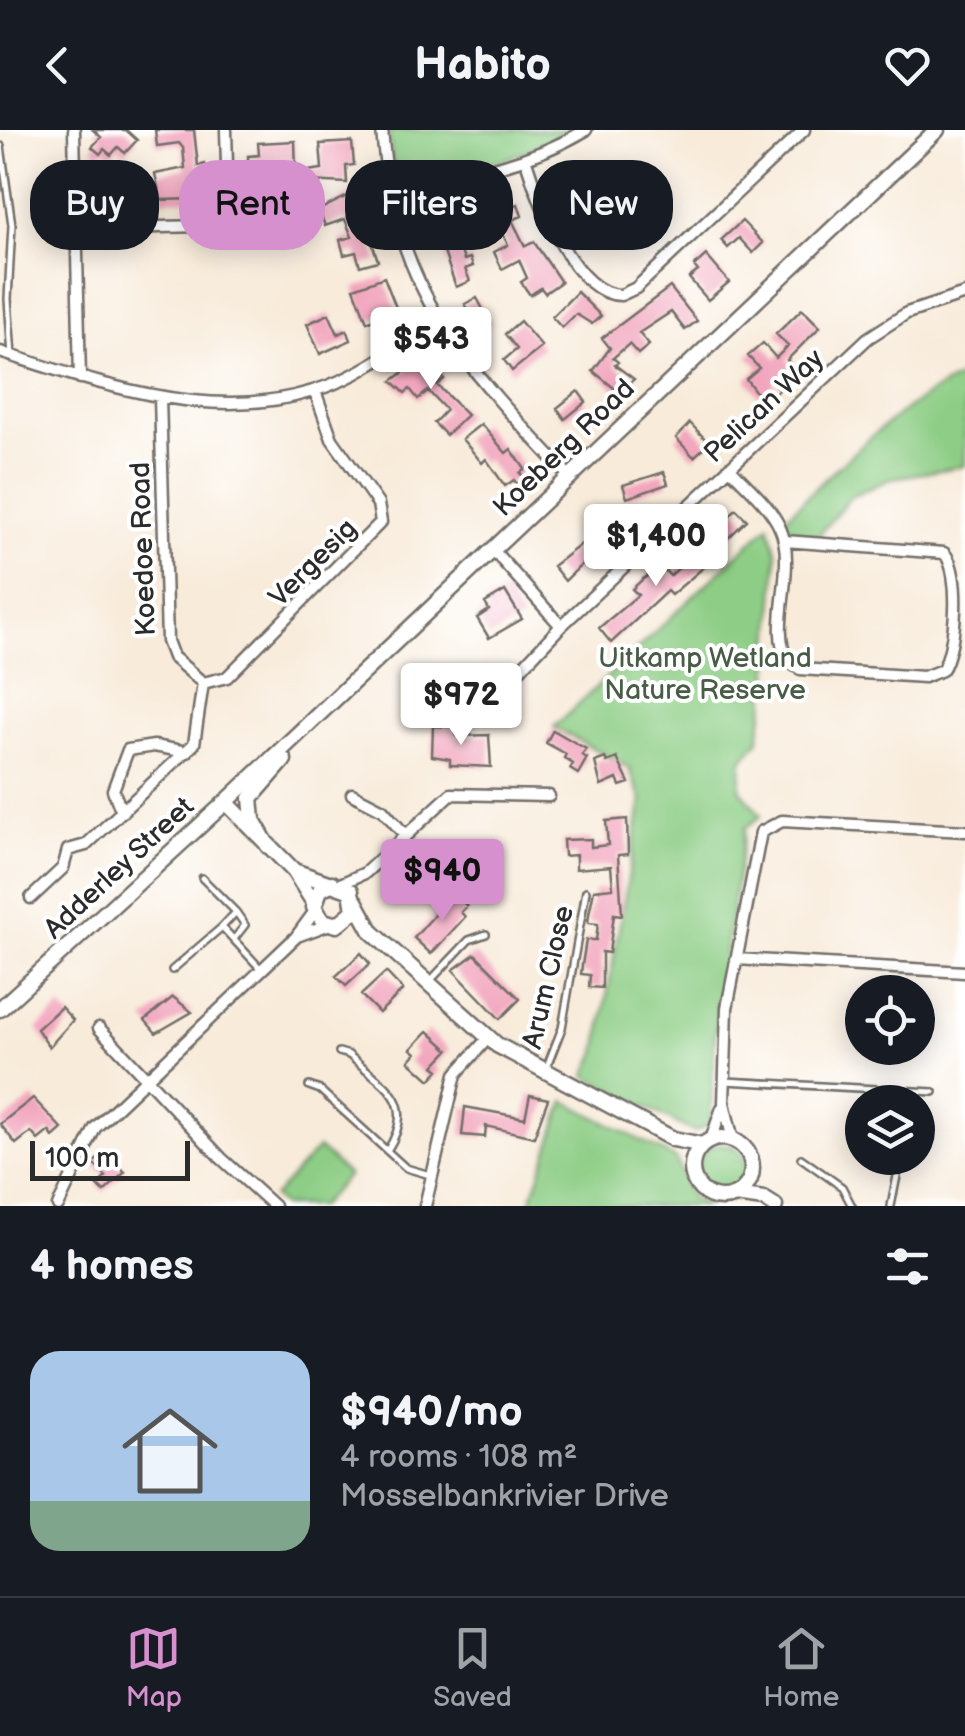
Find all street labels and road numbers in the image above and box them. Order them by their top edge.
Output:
street label: Pelican Way [697,342,831,470]
street label: Koeberg Road [487,372,642,524]
street label: Koedoe Road [124,461,163,637]
street label: Vergesig [262,512,364,614]
street label: Adderley Street [37,790,201,946]
street label: Arum Close [516,903,581,1052]

